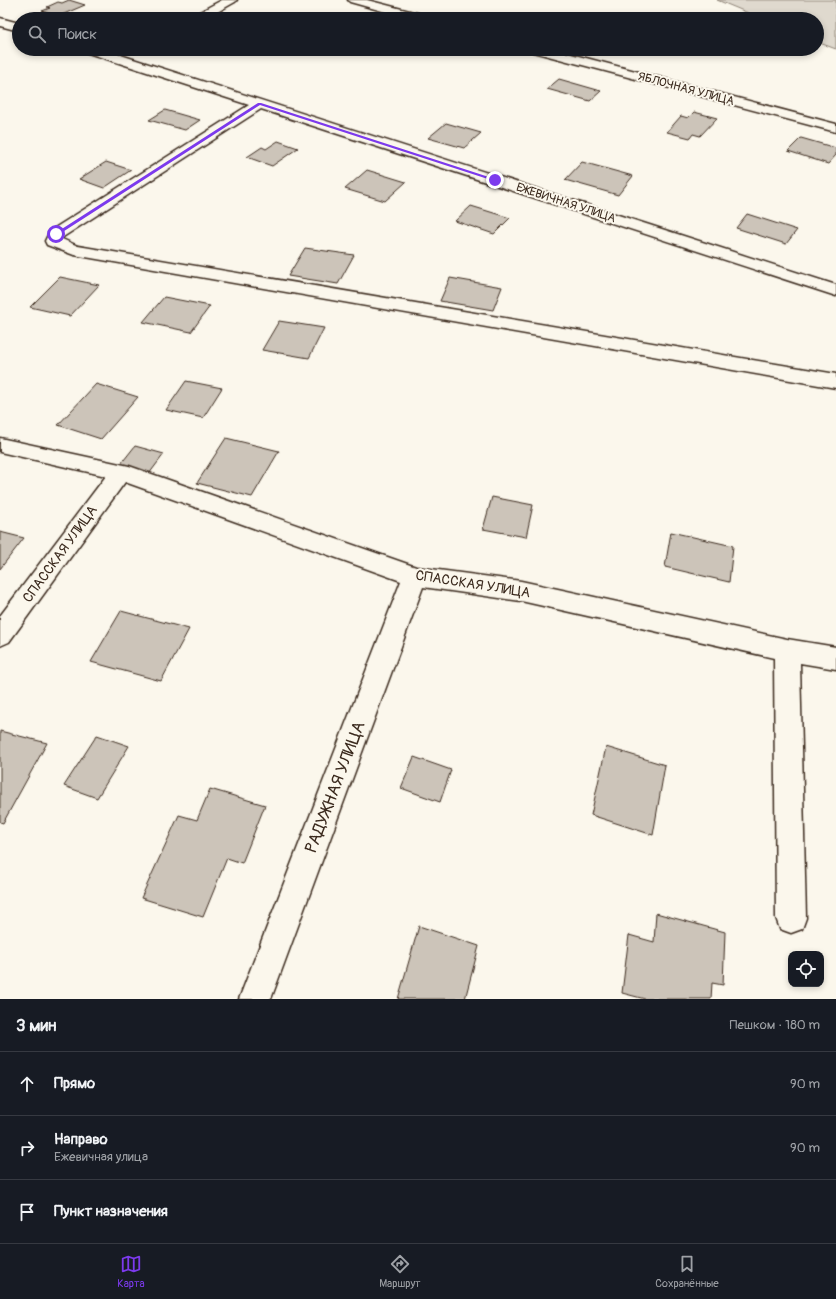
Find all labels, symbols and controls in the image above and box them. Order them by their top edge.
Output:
search box [12,12,824,56]
icon: search [26,23,48,45]
text: Поиск [58,25,97,44]
street label: ЯБЛОЧНАЯ УЛИЦА [636,69,736,109]
route end [486,171,504,189]
street label: ЕЖЕВИЧНАЯ УЛИЦА [514,180,618,226]
route start [47,225,65,243]
street label: СПАССКАЯ УЛИЦА [19,502,101,606]
street label: СПАССКАЯ УЛИЦА [414,567,532,601]
street label: РАДУЖНАЯ УЛИЦА [300,718,370,856]
map controls [788,951,824,987]
button: locate [788,951,824,987]
text: 3 мин [16,1015,56,1036]
text: Пешком · 180 m [730,1017,820,1033]
icon: ahead [16,1073,38,1095]
text: Прямо [54,1074,95,1093]
text: 90 m [790,1076,820,1092]
text: Направо [54,1130,108,1149]
icon: right [16,1137,38,1159]
text: 90 m [790,1140,820,1156]
text: Ежевичная улица [54,1149,148,1165]
icon: arrive [16,1201,38,1223]
text: Пункт назначения [54,1202,168,1221]
tab: Карта [117,1253,145,1290]
tab: Маршрут [379,1253,421,1290]
tab: Сохранённые [655,1253,719,1290]

